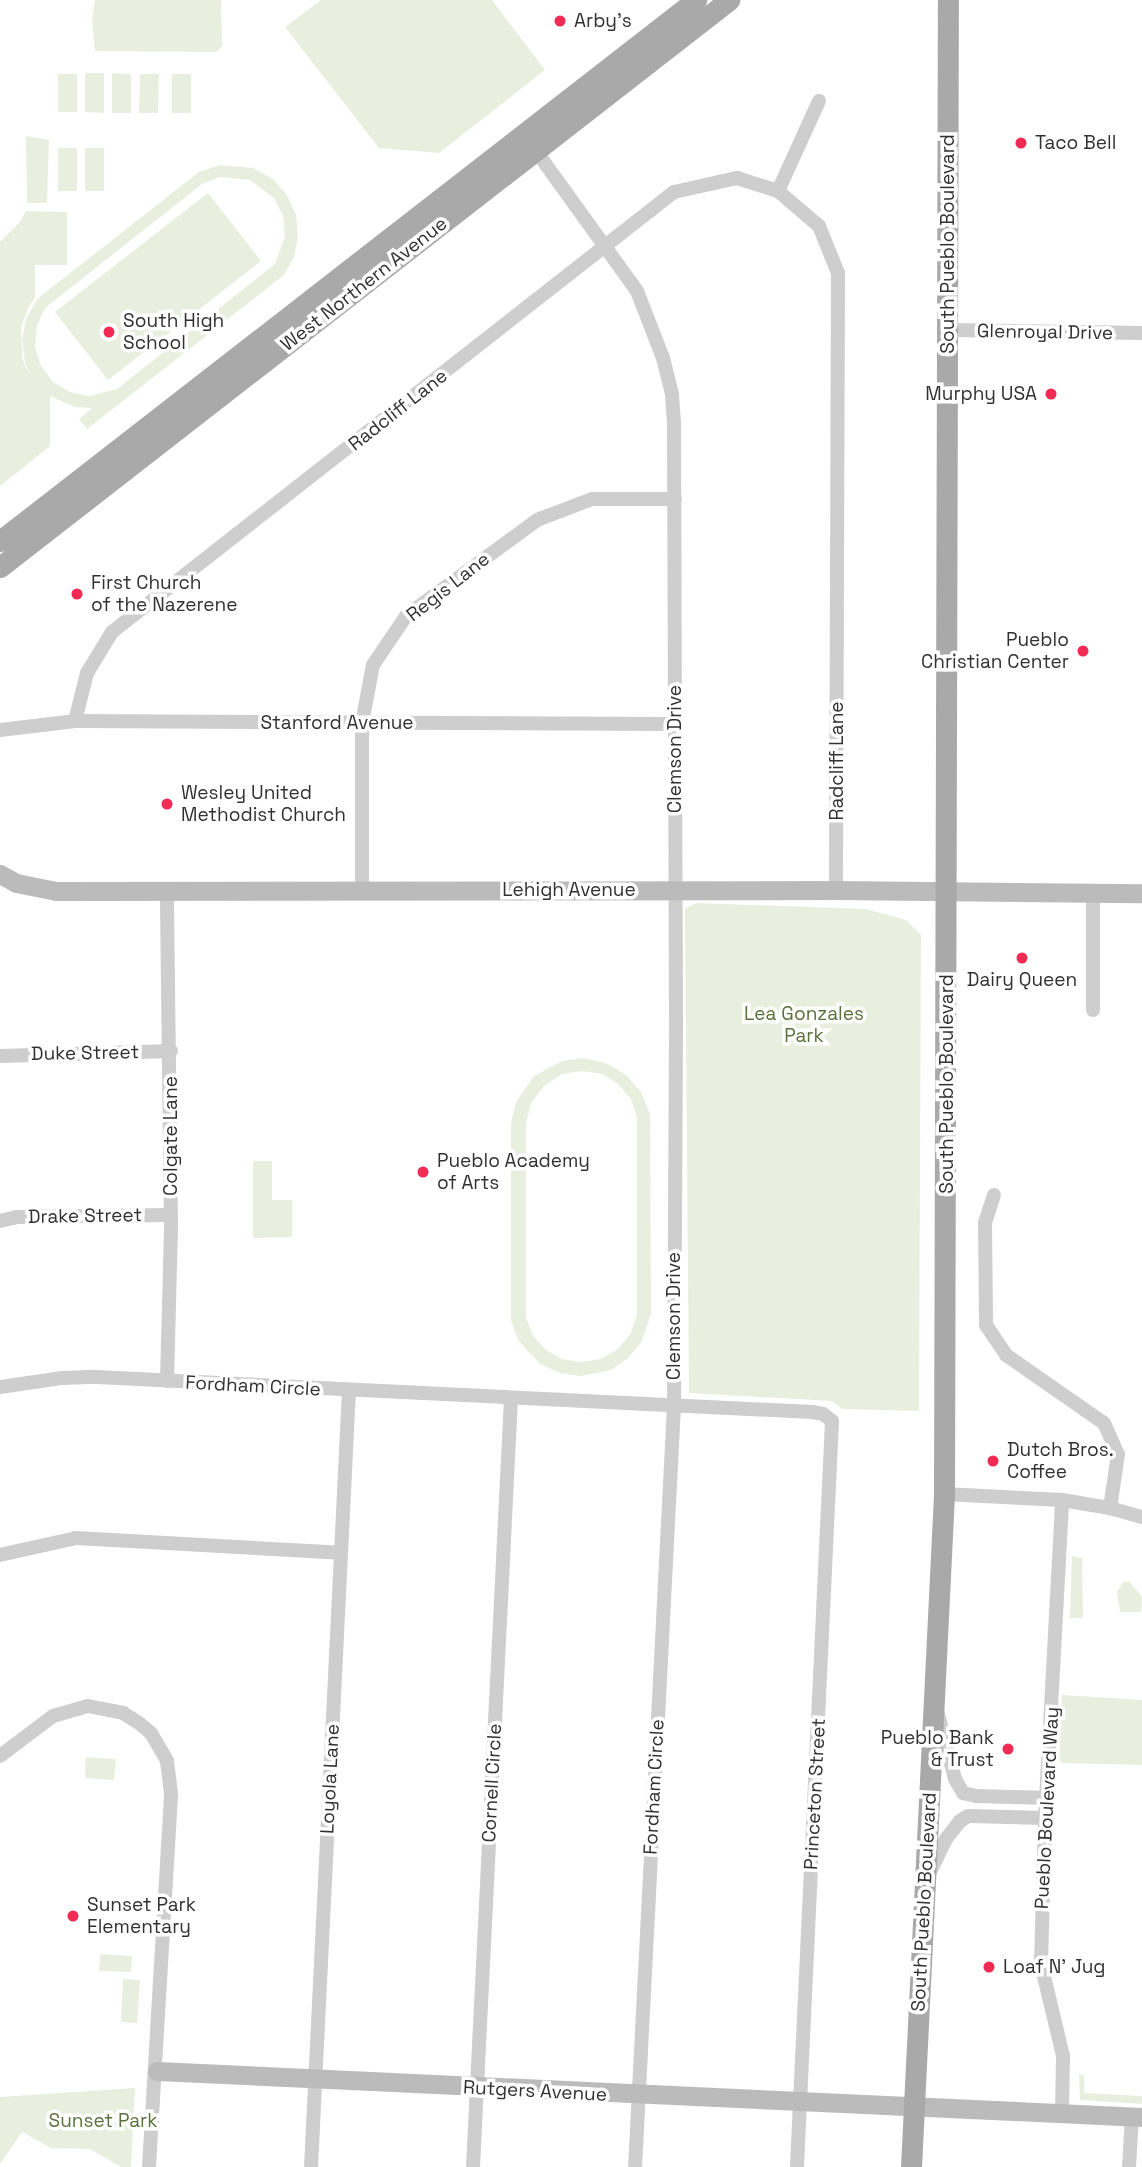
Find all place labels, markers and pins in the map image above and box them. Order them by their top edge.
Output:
place label: Arby's [574,10,632,32]
marker: Arby's [552,13,568,29]
place label: Taco Bell [1035,132,1116,154]
marker: Taco Bell [1013,135,1029,151]
place label: South High School [123,310,224,354]
marker: South High School [101,324,117,340]
place label: Murphy USA [925,383,1037,405]
marker: Murphy USA [1043,386,1059,402]
place label: First Church of the Nazerene [91,572,237,616]
marker: First Church of the Nazerene [69,586,85,602]
place label: Pueblo Christian Center [921,629,1069,673]
marker: Pueblo Christian Center [1075,643,1091,659]
place label: Wesley United Methodist Church [181,782,346,826]
marker: Wesley United Methodist Church [159,796,175,812]
marker: Dairy Queen [1014,950,1030,966]
place label: Dairy Queen [967,969,1077,991]
place label: Pueblo Academy of Arts [437,1150,590,1194]
marker: Pueblo Academy of Arts [415,1164,431,1180]
place label: Dutch Bros. Coffee [1007,1439,1113,1483]
marker: Dutch Bros. Coffee [985,1453,1001,1469]
place label: Pueblo Bank & Trust [881,1727,994,1771]
marker: Pueblo Bank & Trust [1000,1741,1016,1757]
place label: Sunset Park Elementary [87,1894,196,1938]
marker: Sunset Park Elementary [65,1908,81,1924]
place label: Loaf N' Jug [1003,1956,1106,1978]
marker: Loaf N' Jug [981,1959,997,1975]

